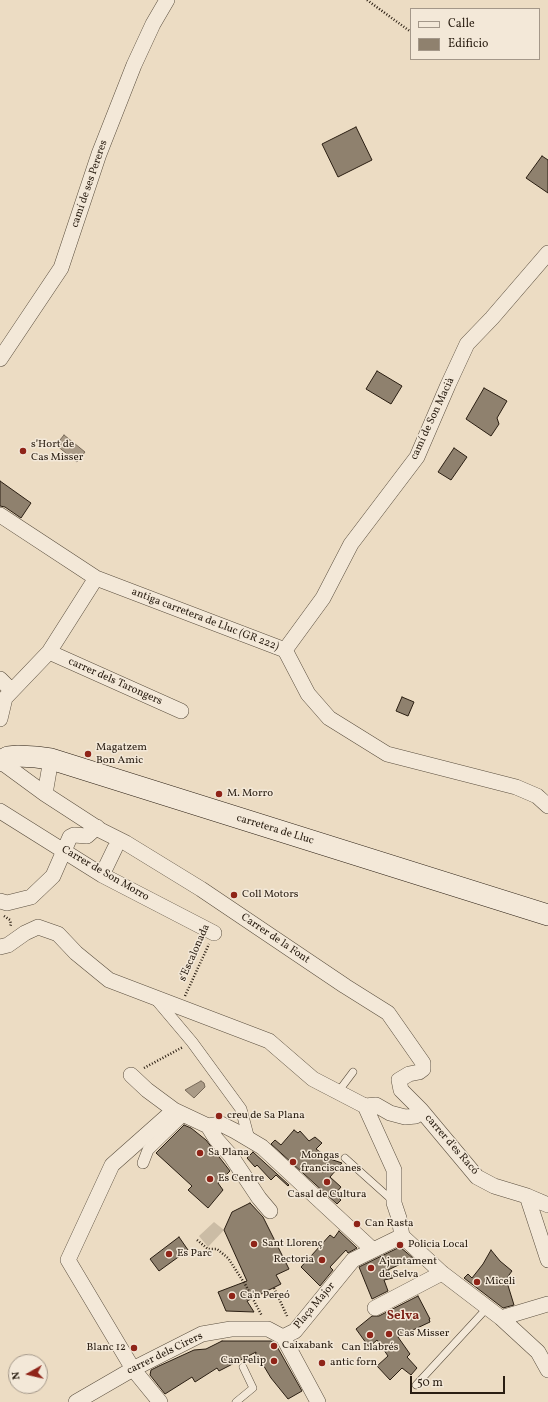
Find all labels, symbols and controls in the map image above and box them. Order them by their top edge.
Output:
legend [410,8,540,60]
text: Calle [448,16,475,32]
text: Edificio [448,36,488,52]
street label: camí de ses Pereres [69,138,111,230]
street label: camí de Son Macià [408,376,458,462]
place label: s’Hort de Cas Misser [31,438,83,464]
marker: s’Hort de Cas Misser [18,446,28,456]
street label: antiga carretera de Lluc (GR 222) [129,586,281,654]
street label: carrer dels Tarongers [66,655,164,709]
place label: Magatzem Bon Amic [96,741,147,767]
marker: Magatzem Bon Amic [83,749,93,759]
place label: M. Morro [227,787,273,801]
marker: M. Morro [214,789,224,799]
street label: carretera de Lluc [235,812,315,848]
street label: Carrer de Son Morro [59,843,151,905]
place label: Coll Motors [242,888,298,902]
marker: Coll Motors [229,890,239,900]
street label: Carrer de la Font [238,911,312,967]
street label: s'Escalonada [177,922,213,984]
place label: creu de Sa Plana [227,1109,305,1123]
marker: creu de Sa Plana [214,1111,224,1121]
street label: carrer d'es Racó [421,1112,481,1178]
place label: Sa Plana [208,1146,249,1160]
marker: Sa Plana [195,1148,205,1158]
place label: Mongas franciscanes [301,1149,361,1175]
marker: Mongas franciscanes [288,1157,298,1167]
place label: Es Centre [218,1172,264,1186]
marker: Es Centre [205,1174,215,1184]
marker: Casal de Cultura [322,1177,332,1187]
place label: Casal de Cultura [288,1188,366,1202]
place label: Can Rasta [365,1217,413,1231]
marker: Can Rasta [352,1219,362,1229]
place label: Sant Llorenç [262,1237,323,1251]
place label: Policia Local [408,1238,468,1252]
marker: Sant Llorenç [249,1239,259,1249]
marker: Policia Local [395,1240,405,1250]
place label: Es Parc [177,1247,212,1261]
marker: Es Parc [164,1249,174,1259]
place label: Rectoria [274,1253,314,1267]
marker: Rectoria [317,1255,327,1265]
place label: Ajuntament de Selva [379,1255,437,1281]
marker: Ajuntament de Selva [366,1263,376,1273]
place label: Miceli [485,1275,515,1289]
marker: Miceli [472,1277,482,1287]
street label: Plaça Major [292,1280,338,1332]
place label: Ca'n Pereó [240,1289,290,1303]
marker: Ca'n Pereó [227,1291,237,1301]
district label: Selva [387,1309,419,1325]
place label: Cas Misser [397,1327,449,1341]
marker: Cas Misser [384,1329,394,1339]
street label: carrer dels Cirers [125,1330,205,1378]
marker: Can Llabrés [365,1330,375,1340]
place label: Caixabank [282,1339,333,1353]
place label: Blanc 12 [87,1341,126,1355]
marker: Caixabank [269,1341,279,1351]
place label: Can Llabrés [342,1341,398,1355]
marker: Blanc 12 [129,1343,139,1353]
north arrow [8,1354,48,1394]
place label: Can Felip [221,1354,266,1368]
marker: Can Felip [269,1356,279,1366]
place label: antic forn [330,1356,377,1370]
marker: antic forn [317,1358,327,1368]
scale bar [412,1368,507,1394]
text: N [9,1371,25,1381]
text: 50 m [417,1375,443,1391]

